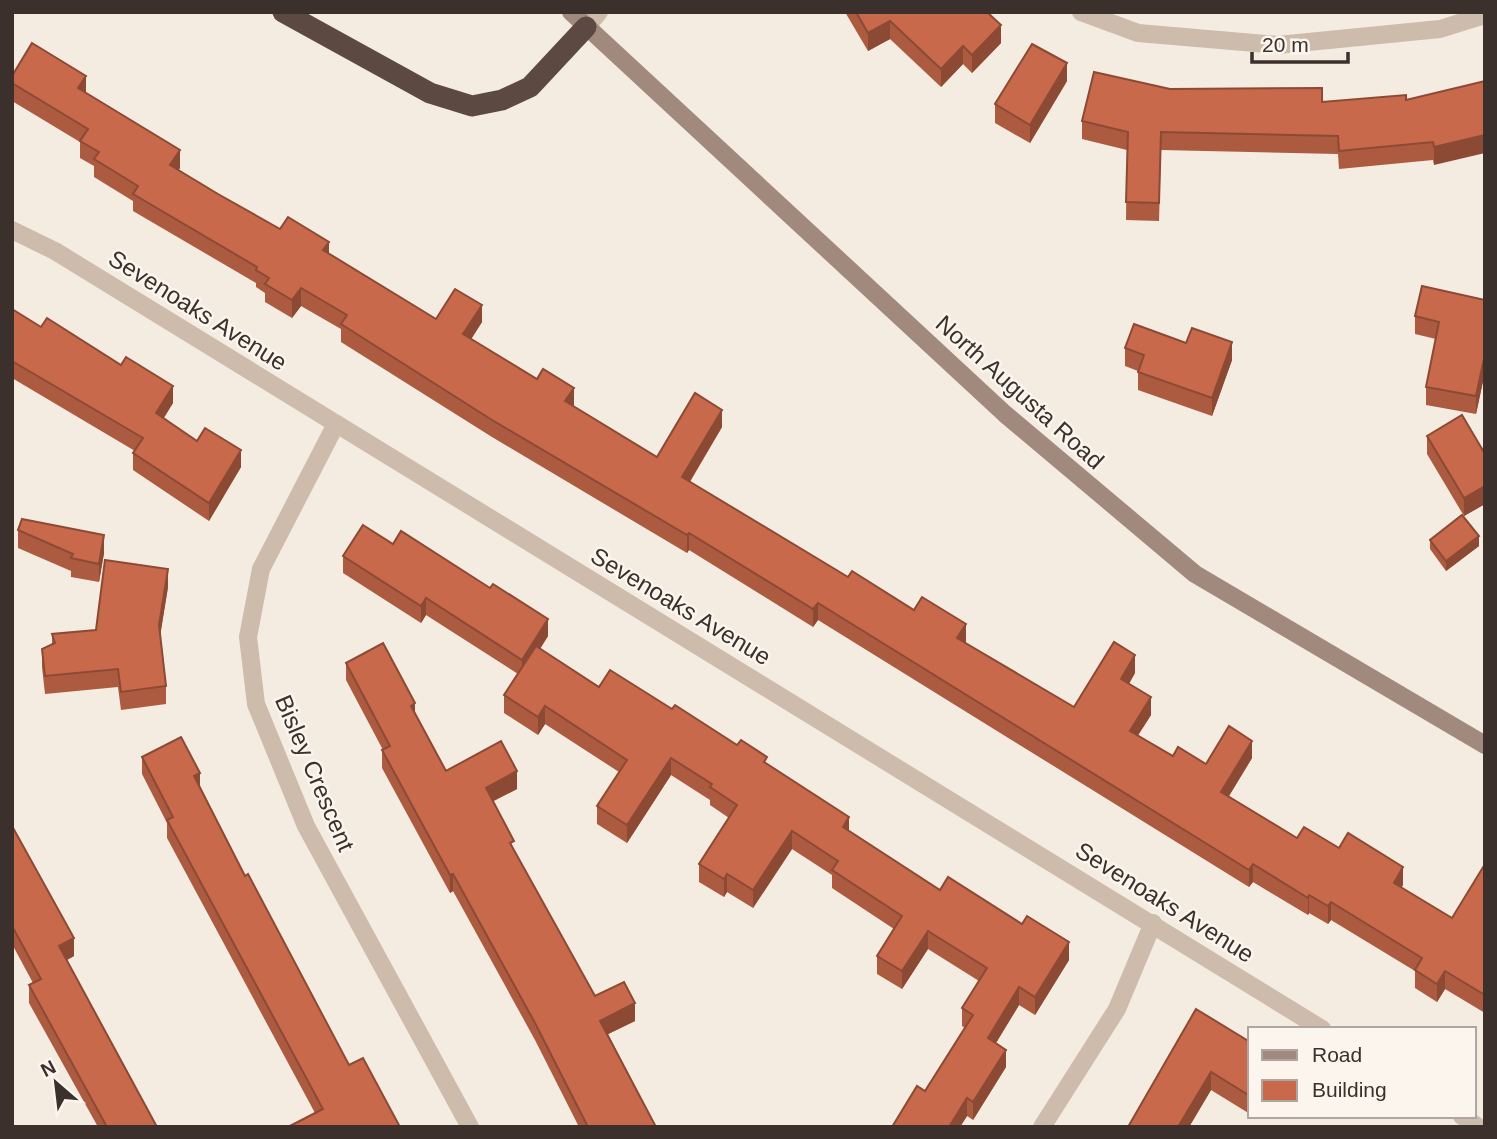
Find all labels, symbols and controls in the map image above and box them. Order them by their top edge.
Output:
scale bar [1252,21,1348,65]
text: 20 m [1262,33,1309,56]
street label: Sevenoaks Avenue [104,244,292,376]
street label: North Augusta Road [931,310,1109,474]
street label: Sevenoaks Avenue [586,542,776,670]
street label: Bisley Crescent [270,691,360,855]
street label: Sevenoaks Avenue [1071,836,1259,968]
legend [1248,1027,1476,1118]
text: Road [1312,1043,1362,1066]
north arrow [21,1048,91,1118]
text: N [37,1056,59,1081]
text: Building [1312,1078,1387,1101]

